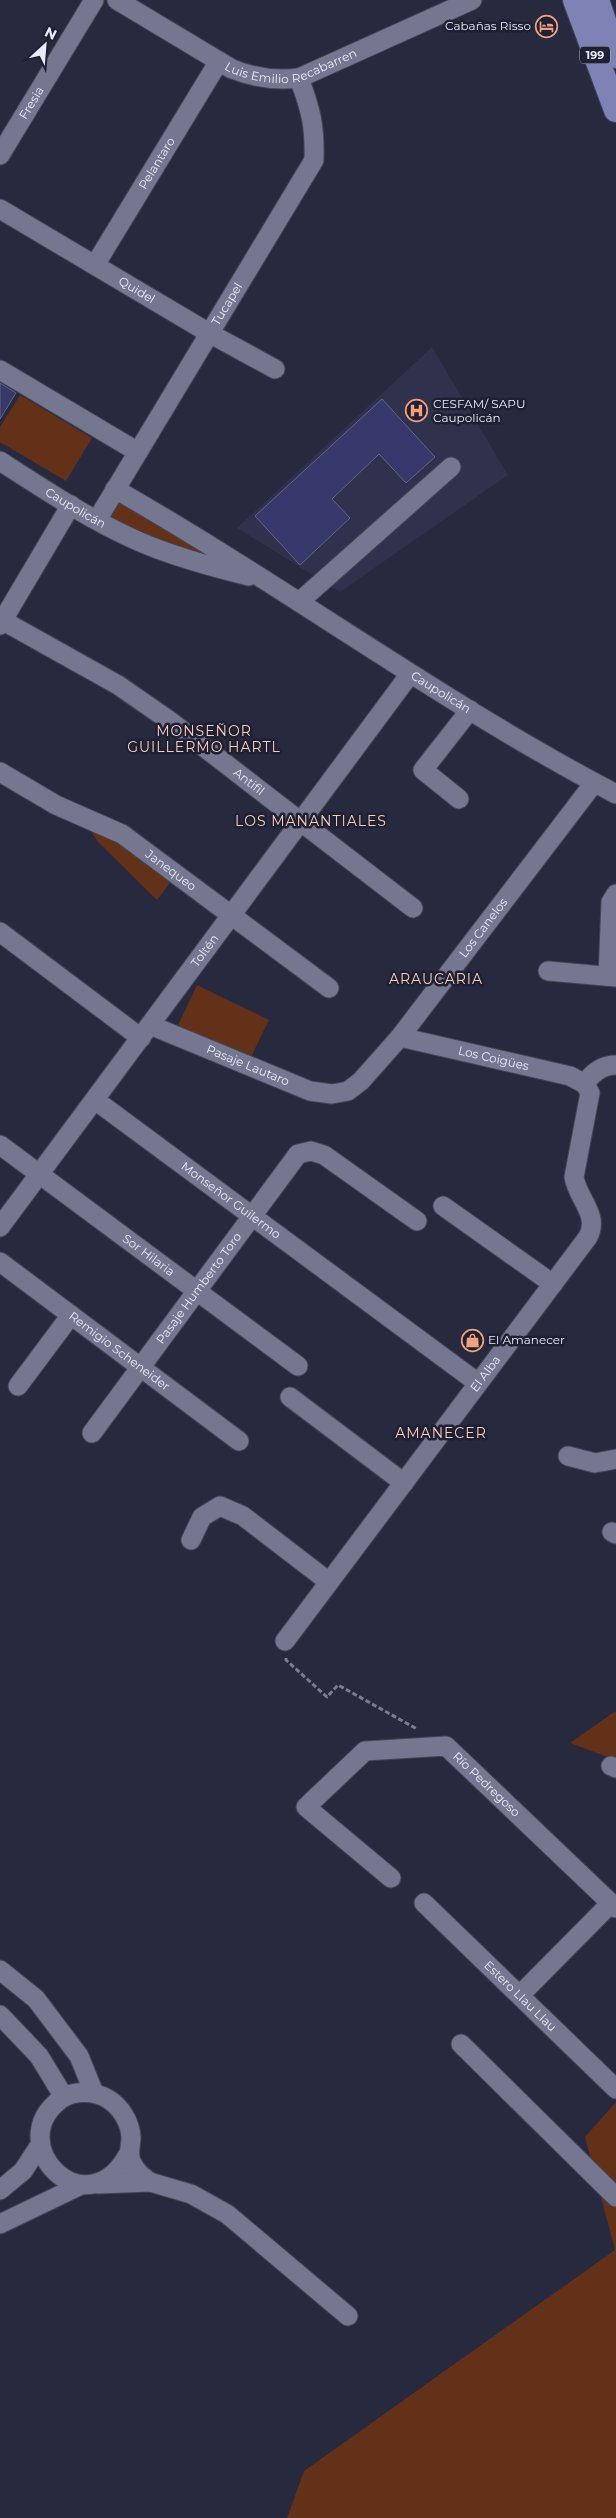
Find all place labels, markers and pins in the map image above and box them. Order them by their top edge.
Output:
hotel icon: Cabañas Risso [535,14,559,38]
place label: Cabañas Risso [445,18,531,33]
place label: CESFAM/ SAPU Caupolicán [433,396,525,425]
hospital icon: CESFAM/ SAPU Caupolicán [405,399,429,423]
shop icon: El Amanecer [460,1328,484,1352]
place label: El Amanecer [488,1332,565,1347]

